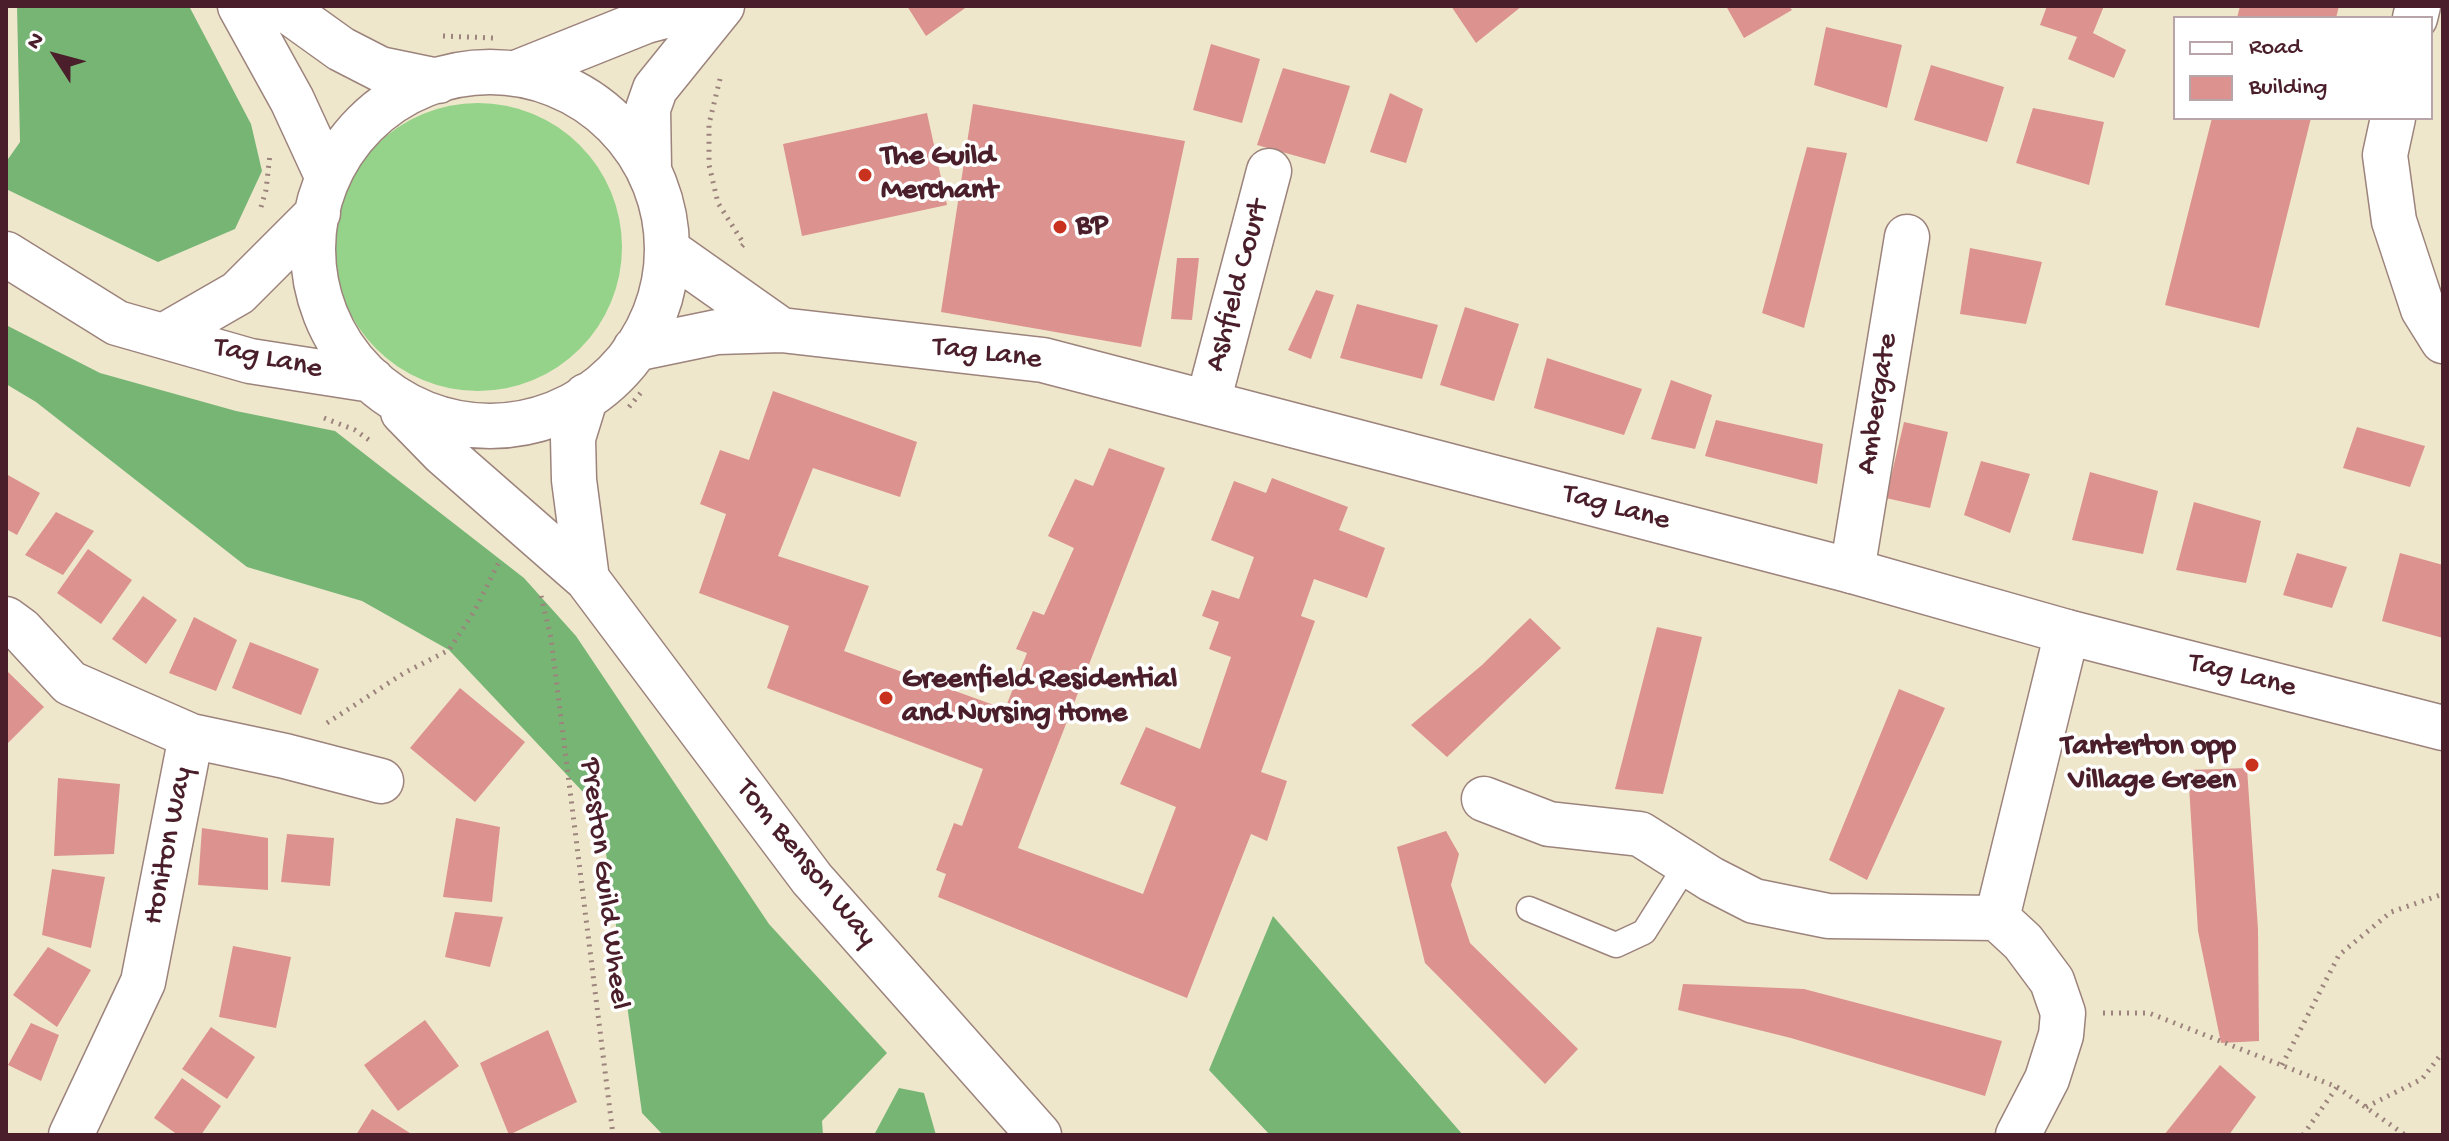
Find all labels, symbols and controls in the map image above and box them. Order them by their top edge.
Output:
north arrow [16,16,96,96]
legend [2173,16,2433,120]
text: N [22,28,51,55]
text: Road [2249,34,2301,63]
text: Building [2249,74,2327,103]
place label: The Guild Merchant [881,140,997,210]
marker: The Guild Merchant [856,166,874,184]
street label: Ashfield Court [1199,196,1279,376]
place label: BP [1076,209,1108,245]
marker: BP [1051,218,1069,236]
street label: Tag Lane [930,330,1044,380]
street label: Tag Lane [211,331,325,389]
street label: Ambergate [1850,331,1908,477]
street label: Tag Lane [1558,477,1674,541]
street label: Tag Lane [2184,646,2300,708]
place label: Greenfield Residential and Nursing Home [902,663,1177,734]
marker: Greenfield Residential and Nursing Home [877,689,895,707]
place label: Tanterton opp Village Green [2061,730,2236,800]
street label: Preston Guild Wheel [570,756,636,1012]
marker: Tanterton opp Village Green [2243,756,2261,774]
street label: Honiton Way [137,764,203,928]
street label: Tom Benson Way [726,773,884,955]

